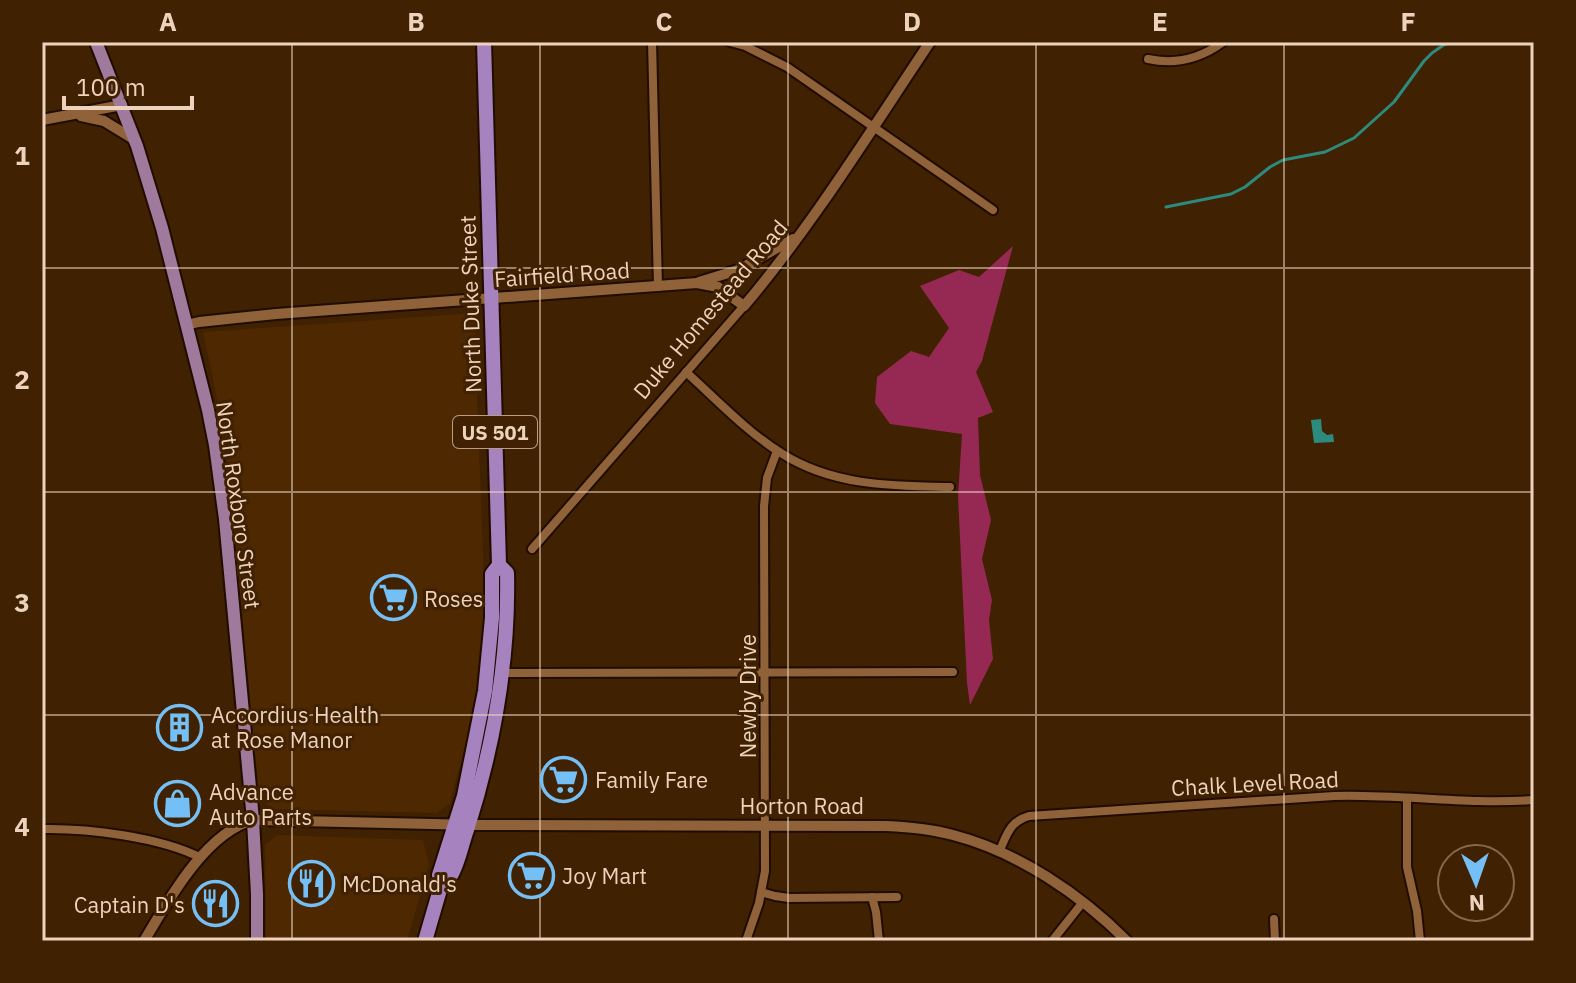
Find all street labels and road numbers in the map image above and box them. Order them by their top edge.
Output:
street label: Duke Homestead Road [626,213,794,405]
street label: North Duke Street [452,215,488,393]
street label: Fairfield Road [493,255,631,293]
street label: North Roxboro Street [210,399,268,611]
road number: US 501 [453,416,537,448]
street label: Newby Drive [733,634,762,758]
street label: Chalk Level Road [1170,764,1340,802]
street label: Horton Road [740,791,864,820]

